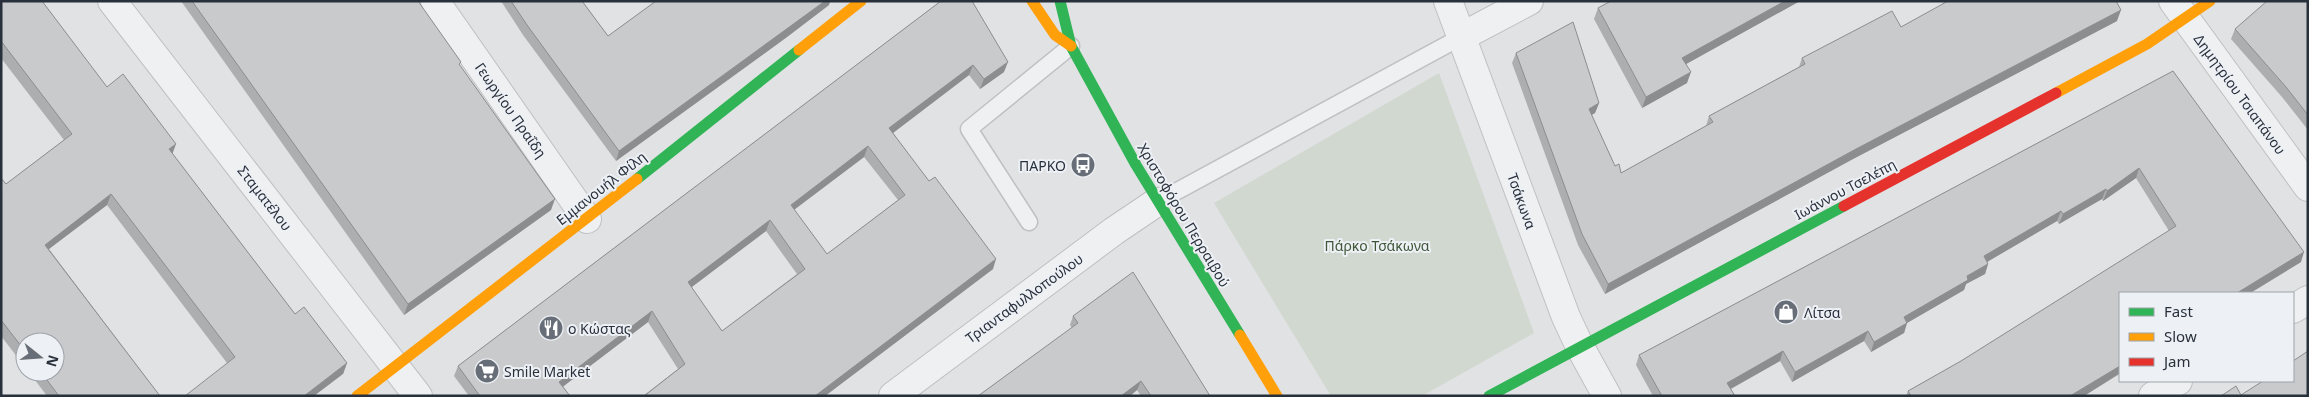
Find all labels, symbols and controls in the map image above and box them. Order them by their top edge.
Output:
street label: Δημητρίου Τσιαπάνου [2190,30,2290,158]
street label: Γεωργίου Πραΐδη [471,59,551,161]
street label: Χριστοφόρου Περραιβού [1133,140,1235,290]
street label: Εμμανουήλ Φίλη [552,147,650,229]
bus stop icon: ΠΑΡΚΟ [1070,152,1096,178]
street label: Ιωάννου Τσελέπη [1791,154,1899,224]
place label: ΠΑΡΚΟ [1019,156,1066,175]
street label: Σταματέλου [234,162,296,234]
street label: Τσάκωνα [1503,170,1541,232]
park label: Πάρκο Τσάκωνα [1325,236,1430,255]
street label: Τριανταφυλλοπούλου [961,249,1087,347]
legend [2119,292,2294,382]
shop icon: Λίτσα [1773,299,1799,325]
text: Fast [2164,301,2193,321]
place label: Λίτσα [1804,303,1841,322]
restaurant icon: ο Κώστας [538,315,564,341]
place label: ο Κώστας [568,319,631,338]
text: Slow [2164,326,2197,346]
north arrow [15,332,65,382]
text: Jam [2162,351,2191,371]
text: N [42,353,64,369]
supermarket icon: Smile Market [474,358,500,384]
place label: Smile Market [504,362,590,381]

